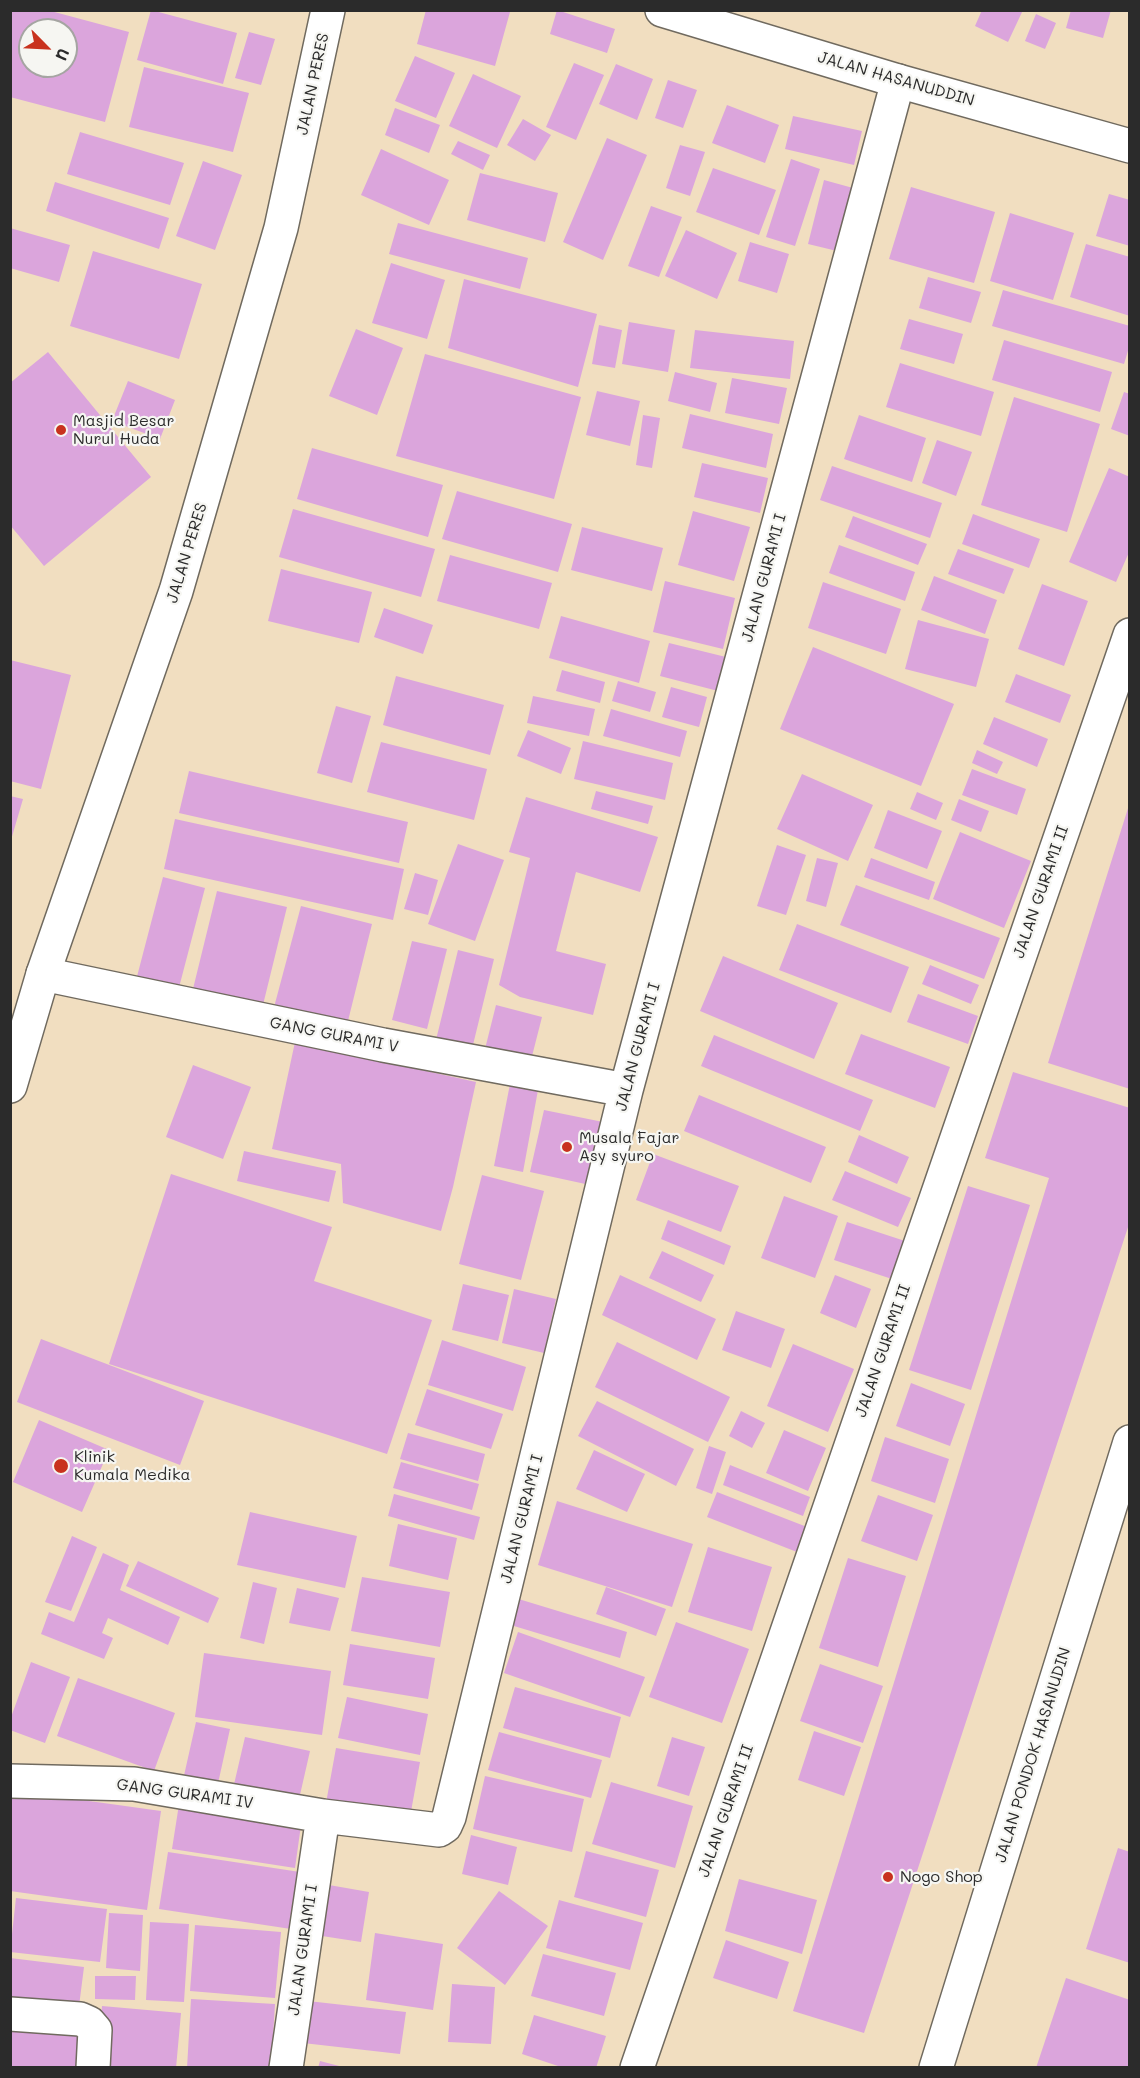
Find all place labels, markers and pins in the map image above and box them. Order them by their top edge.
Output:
place label: Masjid Besar Nurul Huda [73,411,175,449]
marker: Masjid Besar Nurul Huda [54,423,68,437]
place label: Musala Fajar Asy syuro [579,1128,680,1166]
marker: Musala Fajar Asy syuro [560,1140,574,1154]
place label: Klinik Kumala Medika [74,1447,190,1485]
marker: Klinik Kumala Medika [52,1457,70,1475]
place label: Nogo Shop [900,1867,983,1887]
marker: Nogo Shop [881,1870,895,1884]

